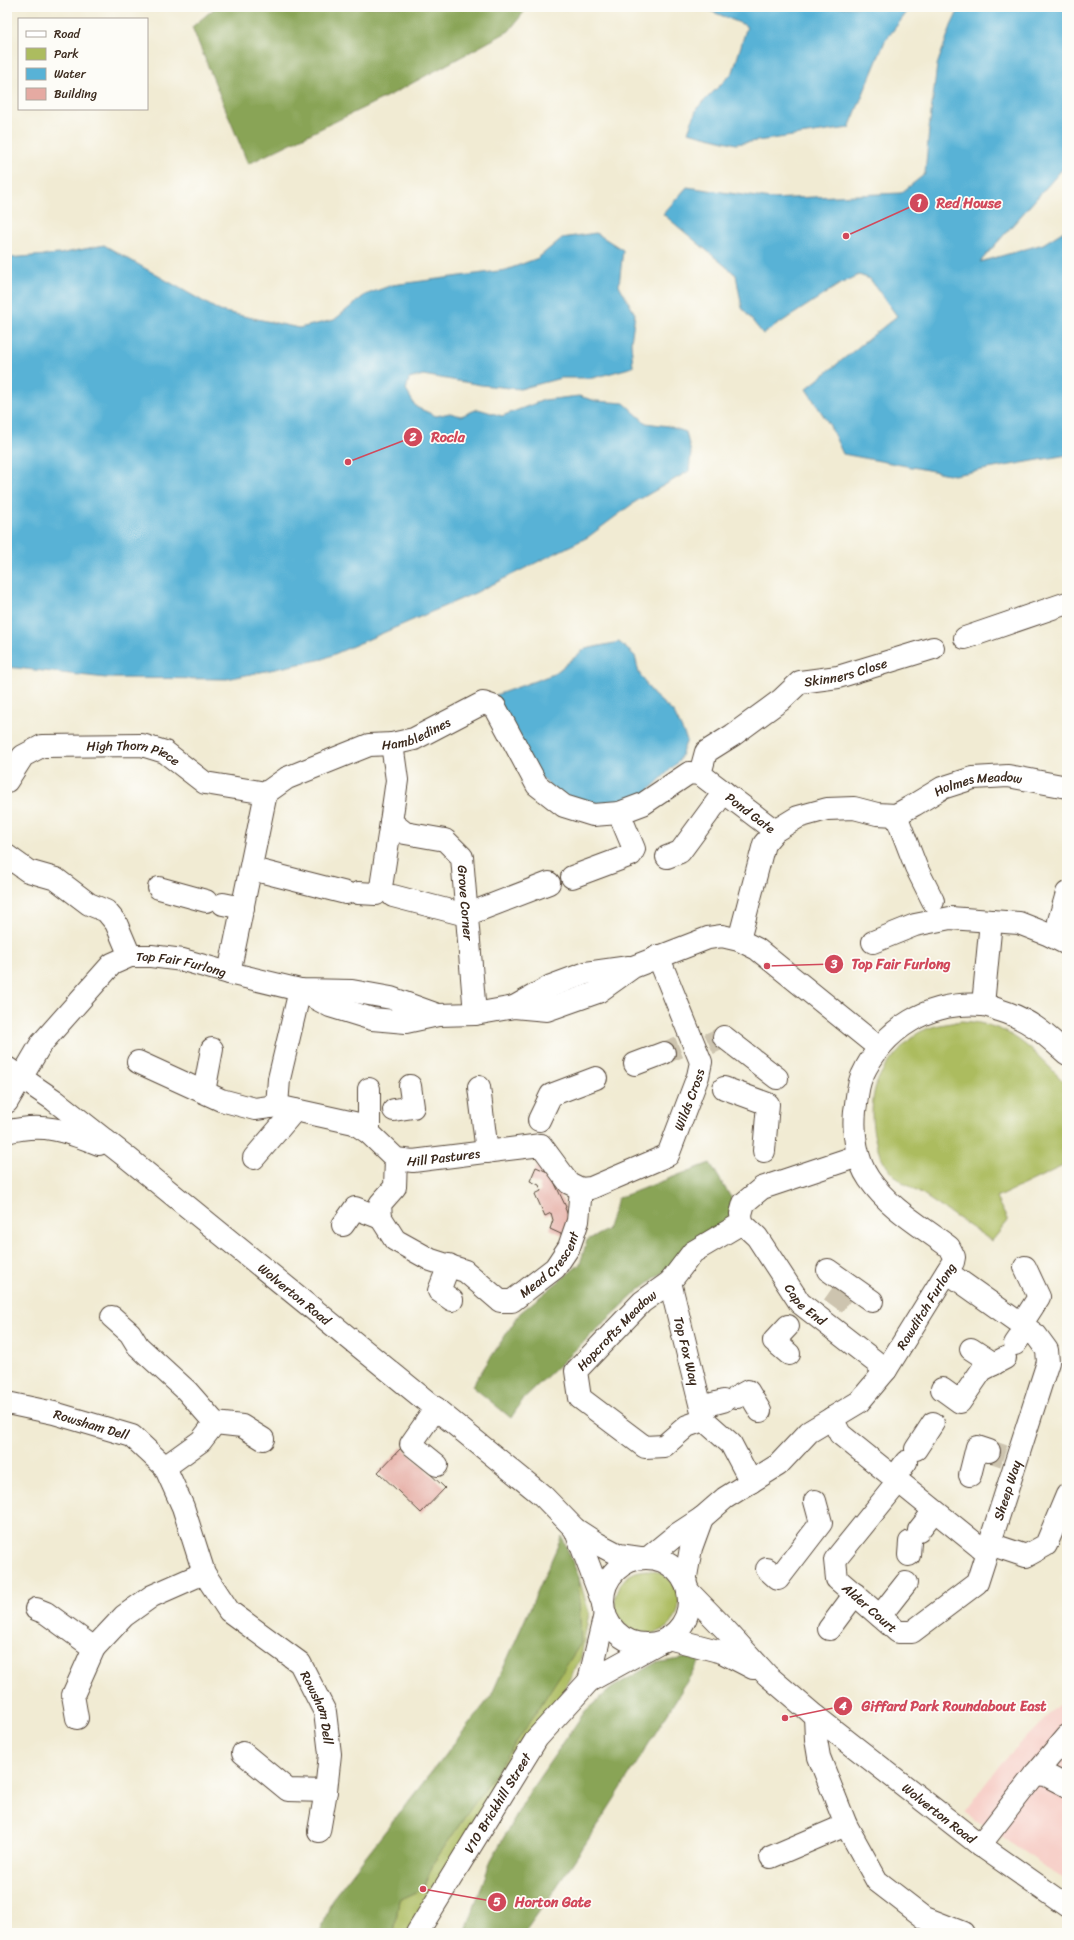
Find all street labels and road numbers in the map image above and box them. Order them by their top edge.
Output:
street label: Skinners Close [803,651,890,693]
street label: Hambledines [381,710,455,756]
street label: High Thorn Piece [86,733,186,772]
street label: Holmes Meadow [929,765,1024,802]
street label: Pond Gate [721,786,781,839]
street label: Grove Corner [451,864,480,942]
street label: Top Fair Furlong [136,944,230,983]
street label: Wilds Cross [667,1066,711,1134]
street label: Hill Pastures [406,1141,482,1173]
street label: Mead Crescent [514,1227,585,1304]
street label: Wolverton Road [253,1257,337,1332]
street label: Rowditch Furlong [890,1257,962,1354]
street label: Cape End [779,1279,832,1332]
street label: Hopcrofts Meadow [570,1283,662,1376]
street label: Top Fox Way [667,1314,707,1388]
street label: Rowsham Dell [51,1402,132,1446]
street label: Sheep Way [986,1457,1027,1523]
street label: Alder Court [836,1576,903,1639]
street label: Rowsham Dell [294,1667,340,1746]
street label: V10 Brickhill Street [457,1747,537,1858]
street label: Wolverton Road [897,1777,982,1850]

